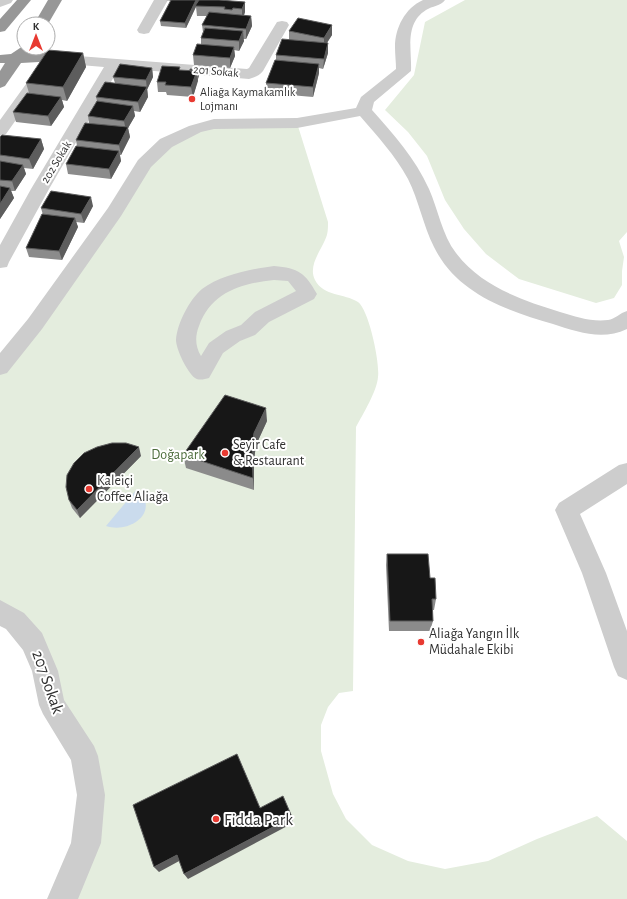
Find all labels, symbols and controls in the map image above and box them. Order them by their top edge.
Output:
north arrow [16,16,56,56]
text: K [33,21,40,32]
street label: 201 Sokak [193,63,240,79]
place label: Aliağa Kaymakamlık Lojmanı [200,86,296,113]
marker: Aliağa Kaymakamlık Lojmanı [187,94,197,104]
street label: 202 Sokak [39,138,73,185]
place label: Seyir Cafe & Restaurant [233,438,305,468]
park label: Doğapark [151,448,205,462]
marker: Seyir Cafe & Restaurant [220,448,230,458]
place label: Kaleiçi Coffee Aliağa [97,474,169,504]
marker: Kaleiçi Coffee Aliağa [84,484,94,494]
place label: Aliağa Yangın İlk Müdahale Ekibi [429,624,520,657]
marker: Aliağa Yangın İlk Müdahale Ekibi [416,637,426,647]
street label: 207 Sokak [29,648,67,716]
place label: Fidda Park [224,811,293,828]
marker: Fidda Park [211,814,221,824]

